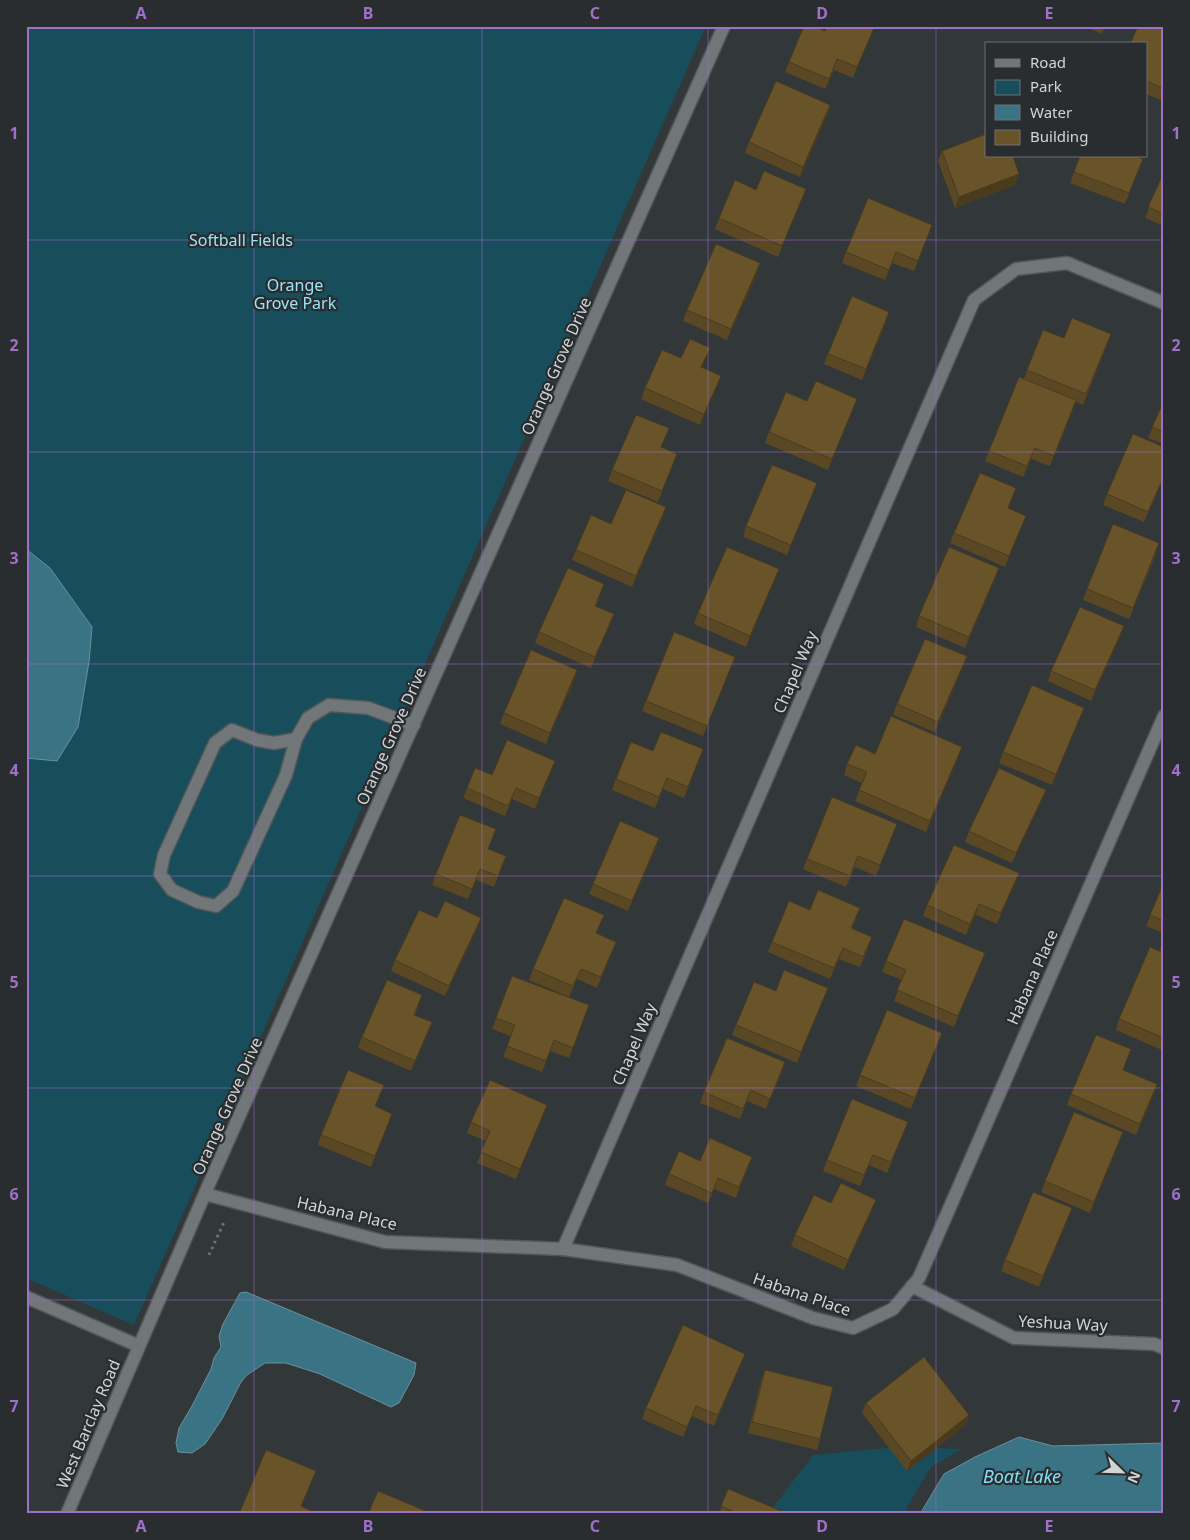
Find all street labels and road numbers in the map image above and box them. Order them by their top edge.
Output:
street label: Orange Grove Drive [516,294,596,438]
street label: Chapel Way [768,627,823,717]
street label: Orange Grove Drive [351,664,431,808]
street label: Habana Place [1001,926,1063,1028]
street label: Chapel Way [607,999,662,1089]
street label: Orange Grove Drive [187,1034,267,1178]
street label: Habana Place [295,1191,399,1235]
street label: Habana Place [750,1267,854,1321]
street label: Yeshua Way [1018,1310,1109,1336]
street label: West Barclay Road [51,1356,125,1492]

